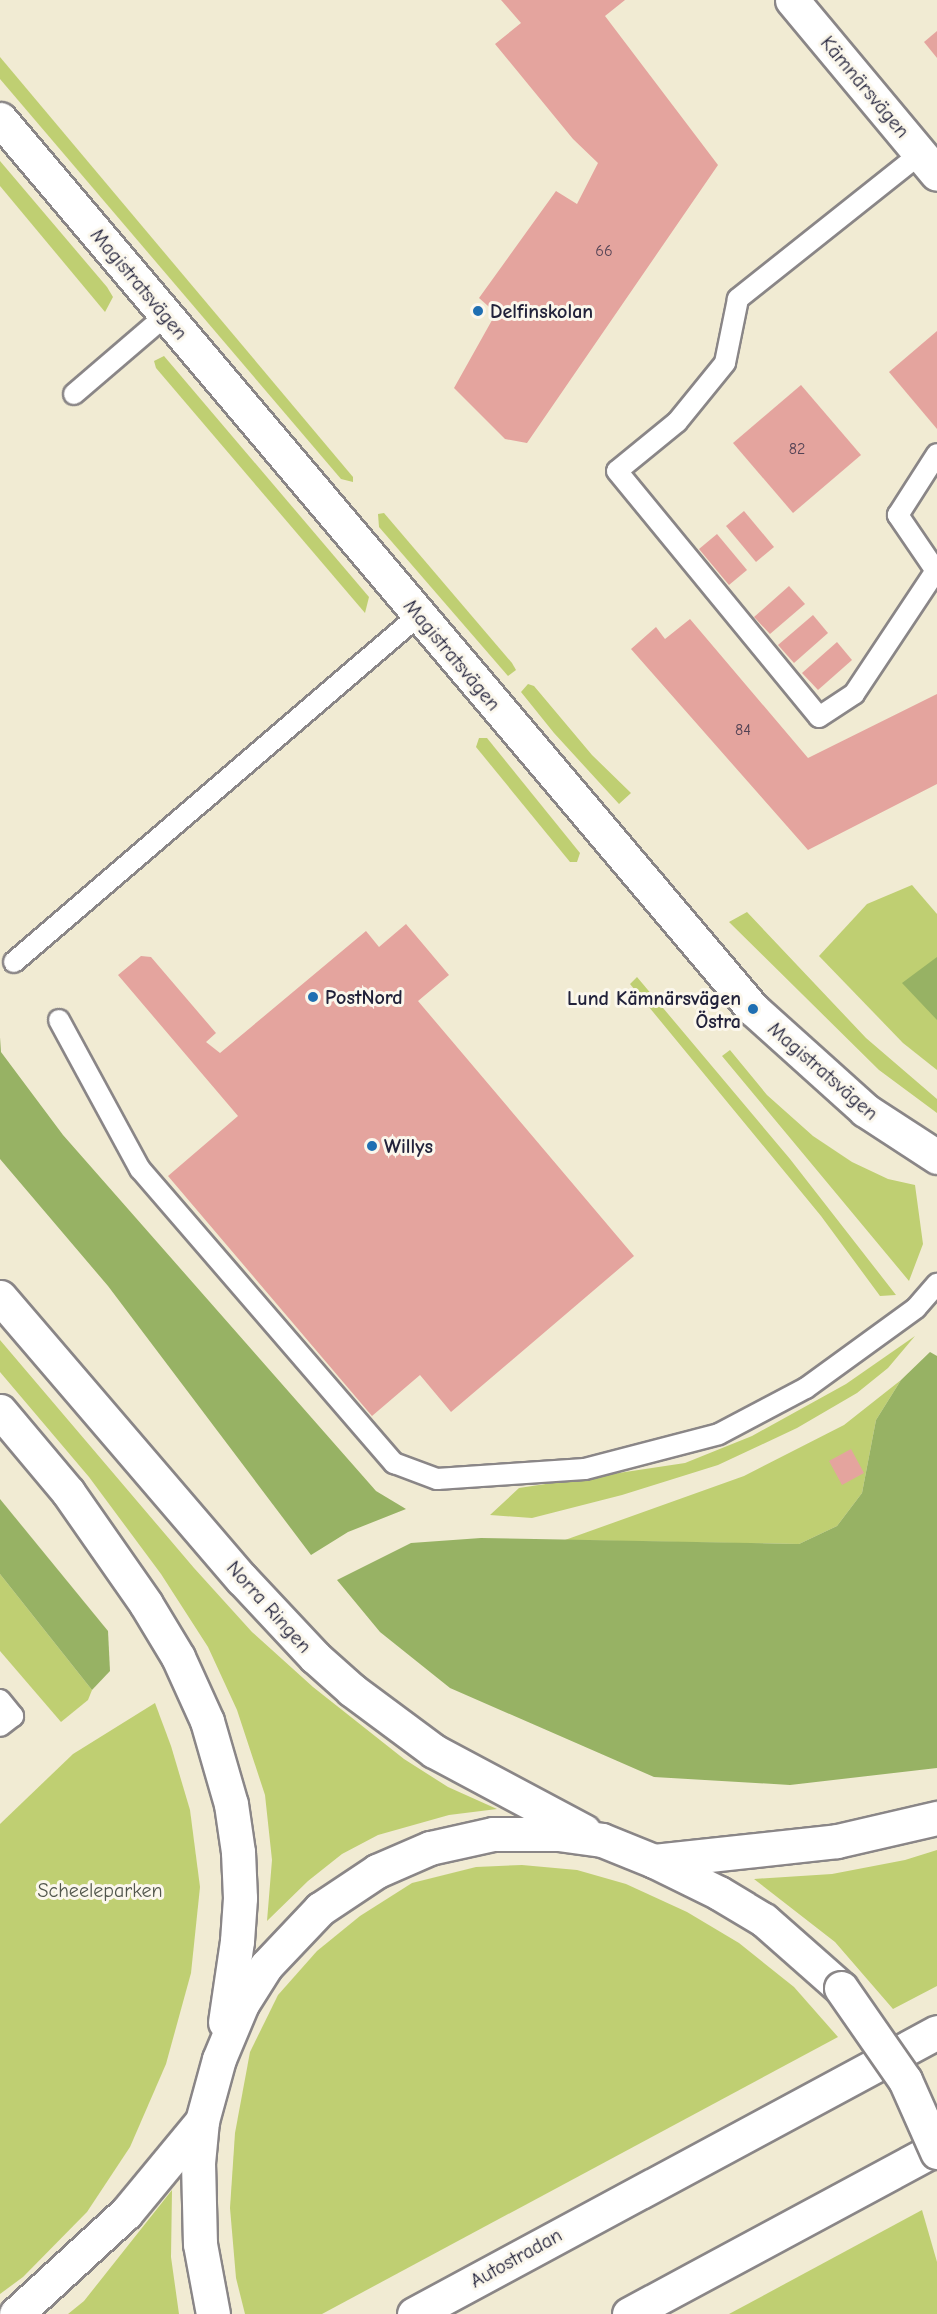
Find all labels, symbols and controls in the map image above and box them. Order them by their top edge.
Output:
street label: Kämnärsvägen [815,31,915,143]
street label: Magistratsvägen [85,223,193,345]
house number: 66 [595,241,613,261]
place label: Delfinskolan [490,299,593,323]
marker: Delfinskolan [471,304,485,318]
house number: 82 [789,439,805,459]
street label: Magistratsvägen [398,594,506,716]
house number: 84 [735,720,751,740]
place label: PostNord [325,985,403,1009]
place label: Lund Kämnärsvägen Östra [567,986,741,1033]
marker: PostNord [306,990,320,1004]
marker: Lund Kämnärsvägen Östra [746,1002,760,1016]
street label: Magistratsvägen [763,1017,883,1125]
place label: Willys [384,1134,433,1158]
marker: Willys [365,1139,379,1153]
street label: Norra Ringen [221,1556,317,1658]
park label: Scheeleparken [37,1878,163,1902]
street label: Autostradan [466,2223,566,2293]

